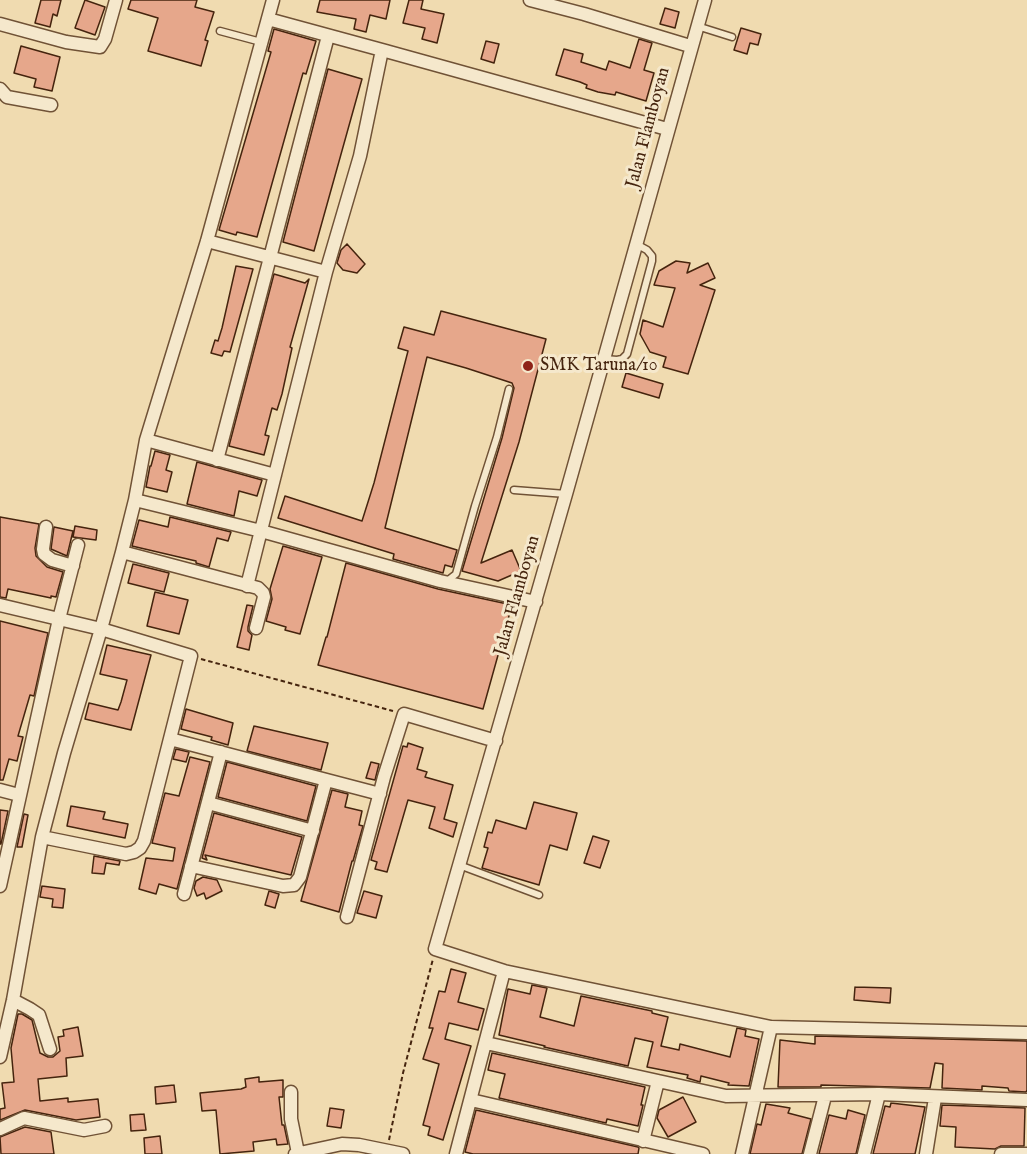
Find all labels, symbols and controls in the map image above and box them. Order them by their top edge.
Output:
street label: Jalan Flamboyan [623,65,675,191]
place label: SMK Taruna/10 [540,355,658,377]
marker: SMK Taruna/10 [521,359,535,373]
street label: Jalan Flamboyan [491,533,545,659]

